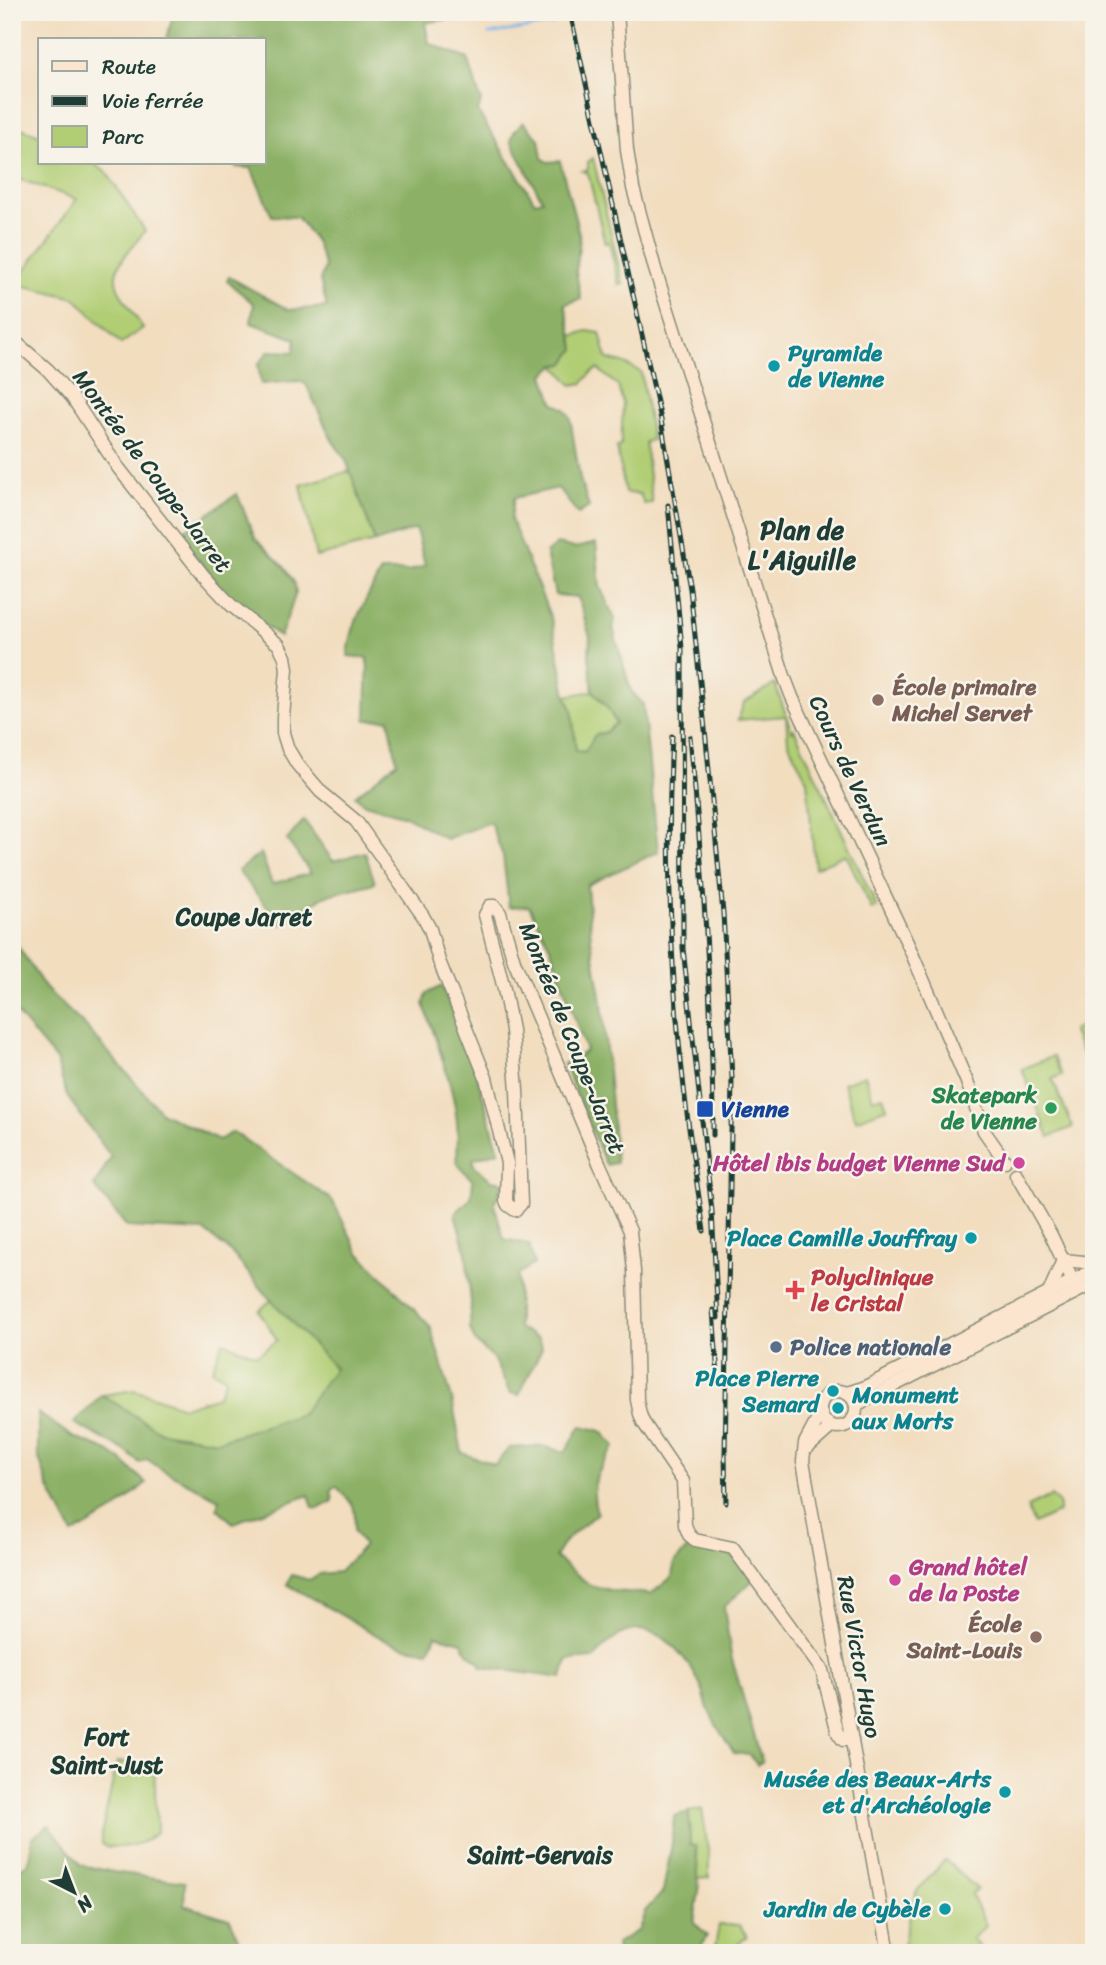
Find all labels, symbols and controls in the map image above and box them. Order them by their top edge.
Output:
legend [38,38,266,164]
text: Route [102,48,156,86]
text: Voie ferrée [102,82,204,120]
text: Parc [102,118,144,156]
place label: Pyramide de Vienne [788,333,885,400]
marker: Pyramide de Vienne [766,358,782,374]
street label: Montée de Coupe-Jarret [61,360,243,582]
district label: Plan de L'Aiguille [748,507,857,583]
place label: École primaire Michel Servet [891,667,1037,734]
street label: Cours de Verdun [797,688,903,854]
marker: École primaire Michel Servet [870,692,886,708]
district label: Coupe Jarret [175,896,313,938]
street label: Montée de Coupe-Jarret [507,916,637,1160]
place label: Skatepark de Vienne [931,1075,1038,1142]
place label: Vienne [721,1089,790,1130]
marker: Vienne [695,1099,715,1119]
marker: Skatepark de Vienne [1043,1100,1059,1116]
place label: Hôtel ibis budget Vienne Sud [712,1143,1007,1184]
marker: Hôtel ibis budget Vienne Sud [1011,1155,1027,1171]
place label: Place Camille Jouffray [727,1218,958,1259]
marker: Place Camille Jouffray [963,1230,979,1246]
place label: Polyclinique le Cristal [810,1257,934,1324]
marker: Polyclinique le Cristal [785,1280,805,1300]
place label: Police nationale [790,1327,951,1368]
marker: Police nationale [768,1339,784,1355]
place label: Place Pierre Semard [695,1358,821,1425]
place label: Monument aux Morts [851,1375,958,1442]
marker: Place Pierre Semard [825,1383,841,1399]
marker: Monument aux Morts [830,1400,846,1416]
place label: Grand hôtel de la Poste [908,1547,1028,1614]
marker: Grand hôtel de la Poste [887,1572,903,1588]
street label: Rue Victor Hugo [825,1573,893,1741]
place label: École Saint-Louis [905,1604,1023,1671]
marker: École Saint-Louis [1028,1629,1044,1645]
district label: Fort Saint-Just [50,1716,164,1786]
place label: Musée des Beaux-Arts et d'Archéologie [763,1759,992,1826]
marker: Musée des Beaux-Arts et d'Archéologie [997,1784,1013,1800]
district label: Saint-Gervais [466,1834,614,1876]
north arrow [38,1856,108,1926]
text: N [68,1887,102,1921]
place label: Jardin de Cybèle [762,1889,931,1930]
marker: Jardin de Cybèle [937,1901,953,1917]

